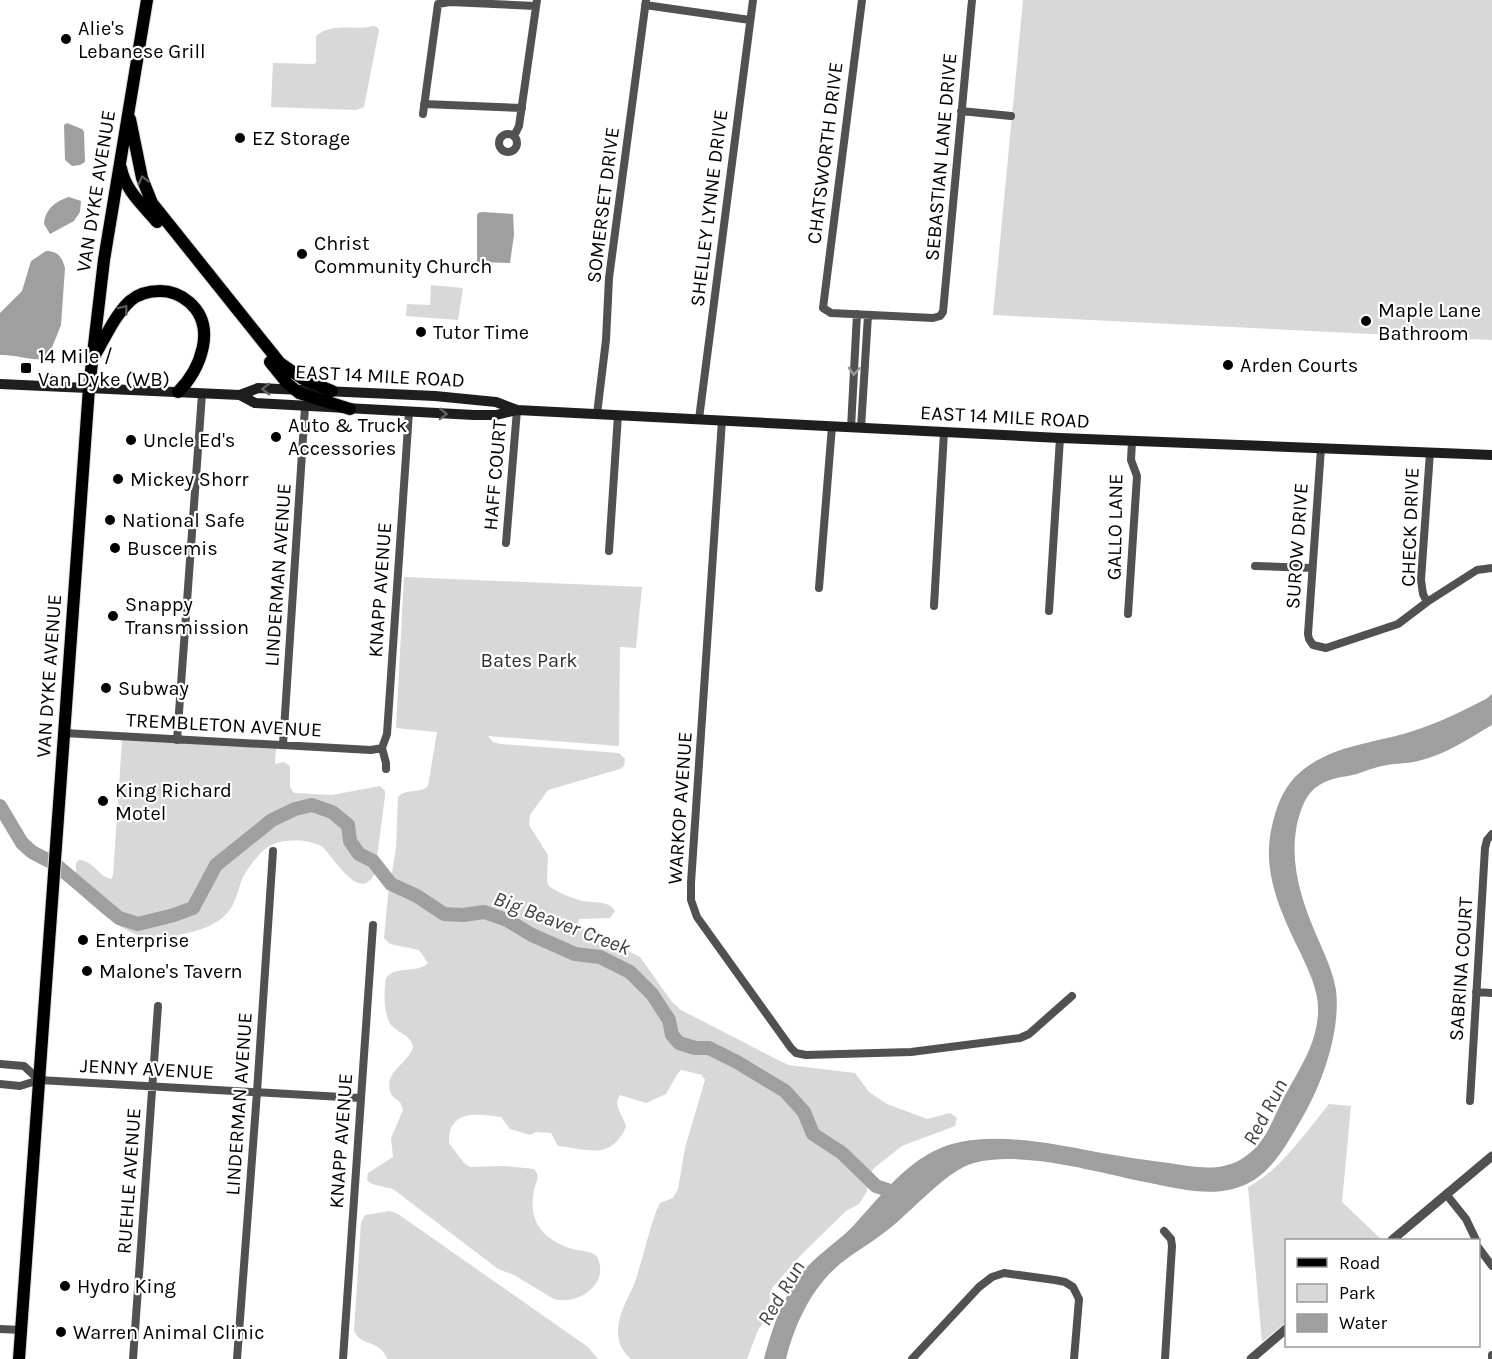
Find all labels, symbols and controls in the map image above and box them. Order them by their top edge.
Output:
place label: Alie's Lebanese Grill [78,17,206,63]
marker: Alie's Lebanese Grill [59,32,73,46]
street label: SEBASTIAN LANE DRIVE [920,52,962,262]
street label: CHATSWORTH DRIVE [802,61,848,245]
street label: VAN DYKE AVENUE [72,108,120,274]
street label: SHELLEY LYNNE DRIVE [686,108,732,308]
street label: SOMERSET DRIVE [582,126,624,284]
place label: EZ Storage [252,127,350,150]
marker: EZ Storage [233,131,247,145]
one-way arrow [138,175,150,185]
place label: Christ Community Church [314,232,492,278]
marker: Christ Community Church [295,247,309,261]
place label: Maple Lane Bathroom [1378,299,1481,345]
one-way arrow [116,305,127,316]
marker: Maple Lane Bathroom [1359,314,1373,328]
place label: Tutor Time [433,321,529,344]
marker: Tutor Time [414,325,428,339]
place label: 14 Mile / Van Dyke (WB) [38,345,170,391]
place label: Arden Courts [1240,354,1358,377]
marker: Arden Courts [1221,358,1235,372]
street label: EAST 14 MILE ROAD [295,360,465,392]
marker: 14 Mile / Van Dyke (WB) [19,361,33,375]
one-way arrow [848,366,861,375]
one-way arrow [261,383,270,395]
street label: EAST 14 MILE ROAD [920,401,1090,433]
one-way arrow [438,407,447,420]
place label: Auto & Truck Accessories [288,414,407,460]
street label: HAFF COURT [479,419,511,531]
place label: Uncle Ed's [143,429,235,452]
marker: Auto & Truck Accessories [269,430,283,444]
marker: Uncle Ed's [124,433,138,447]
street label: CHECK DRIVE [1396,467,1424,587]
place label: Mickey Shorr [130,468,249,491]
marker: Mickey Shorr [111,472,125,486]
street label: GALLO LANE [1103,474,1127,580]
street label: SUROW DRIVE [1281,482,1313,610]
street label: LINDERMAN AVENUE [260,483,296,667]
place label: National Safe [122,509,245,532]
marker: National Safe [103,513,117,527]
street label: KNAPP AVENUE [364,522,396,658]
place label: Buscemis [127,537,218,560]
marker: Buscemis [108,541,122,555]
place label: Snappy Transmission [125,593,249,639]
street label: VAN DYKE AVENUE [32,594,66,758]
marker: Snappy Transmission [106,609,120,623]
park label: Bates Park [480,649,578,672]
place label: Subway [118,677,189,700]
marker: Subway [99,681,113,695]
street label: TREMBLETON AVENUE [125,708,323,742]
street label: WARKOP AVENUE [663,731,697,885]
place label: King Richard Motel [115,779,232,825]
marker: King Richard Motel [96,794,110,808]
water label: Big Beaver Creek [490,886,634,960]
street label: SABRINA COURT [1444,896,1478,1042]
place label: Enterprise [95,929,189,952]
marker: Enterprise [76,933,90,947]
place label: Malone's Tavern [99,960,243,983]
marker: Malone's Tavern [80,964,94,978]
street label: LINDERMAN AVENUE [221,1012,257,1196]
street label: JENNY AVENUE [80,1054,214,1084]
street label: KNAPP AVENUE [325,1073,357,1209]
water label: Red Run [1238,1075,1292,1149]
street label: RUEHLE AVENUE [112,1107,146,1255]
legend [1285,1239,1480,1347]
text: Road [1339,1252,1380,1274]
water label: Red Run [752,1256,810,1330]
place label: Hydro King [77,1275,176,1298]
marker: Hydro King [58,1279,72,1293]
text: Park [1339,1282,1376,1304]
text: Water [1339,1312,1387,1334]
place label: Warren Animal Clinic [73,1321,265,1344]
marker: Warren Animal Clinic [54,1325,68,1339]

